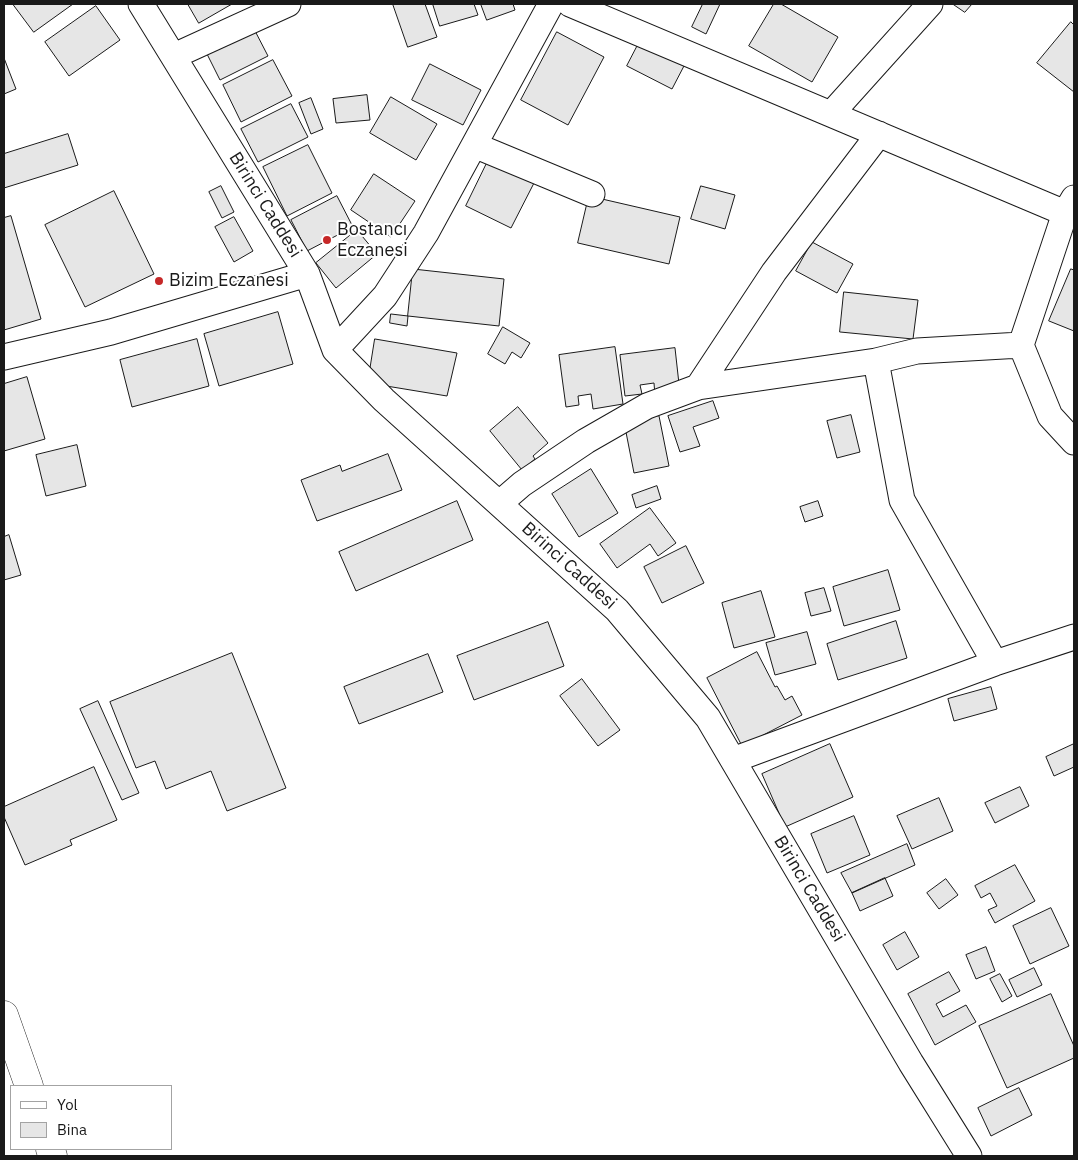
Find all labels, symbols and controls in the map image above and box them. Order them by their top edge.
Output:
street label: Birinci Caddesi [224,148,306,262]
place label: Bostancı Eczanesi [337,219,408,262]
marker: Bostancı Eczanesi [321,234,333,246]
place label: Bizim Eczanesi [169,270,289,292]
marker: Bizim Eczanesi [153,275,165,287]
street label: Birinci Caddesi [517,518,621,614]
street label: Birinci Caddesi [769,832,849,946]
legend [10,1085,172,1150]
text: Yol [57,1095,78,1114]
text: Bina [57,1120,87,1139]

